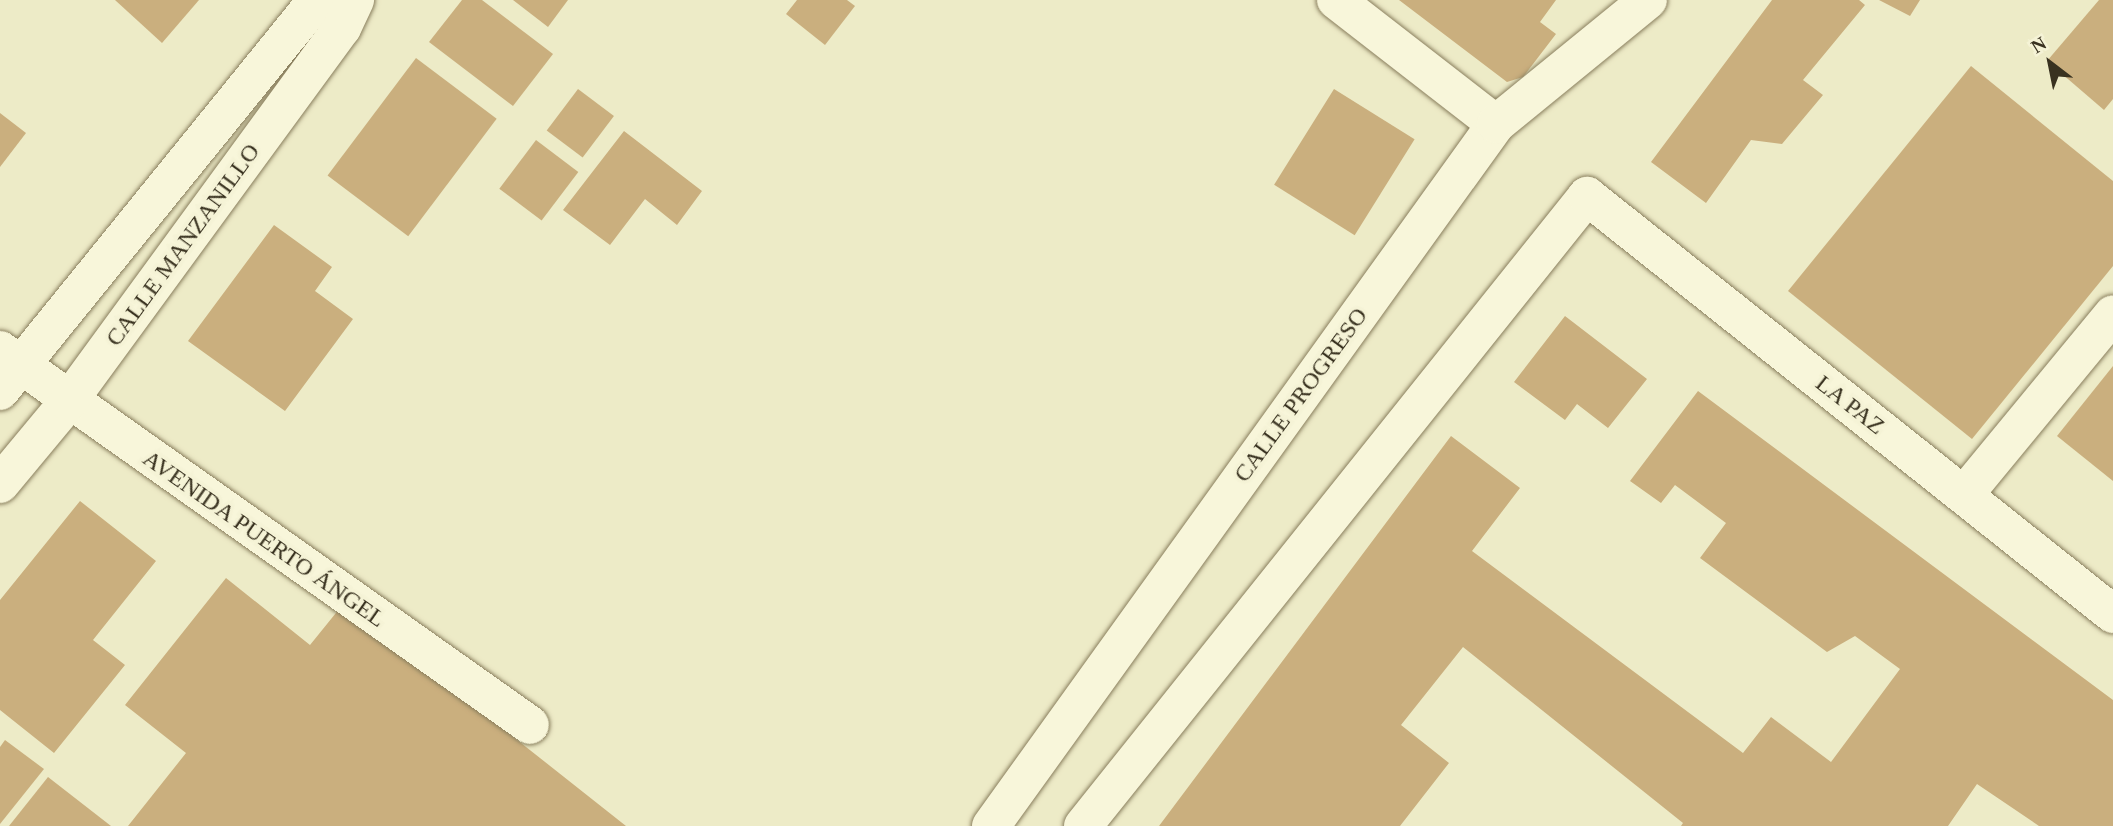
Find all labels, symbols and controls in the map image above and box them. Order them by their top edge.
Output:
north arrow [2015,28,2085,98]
text: N [2027,32,2050,57]
street label: CALLE MANZANILLO [100,138,266,352]
street label: CALLE PROGRESO [1228,302,1374,488]
street label: LA PAZ [1809,369,1891,441]
street label: AVENIDA PUERTO ÁNGEL [137,444,391,634]

